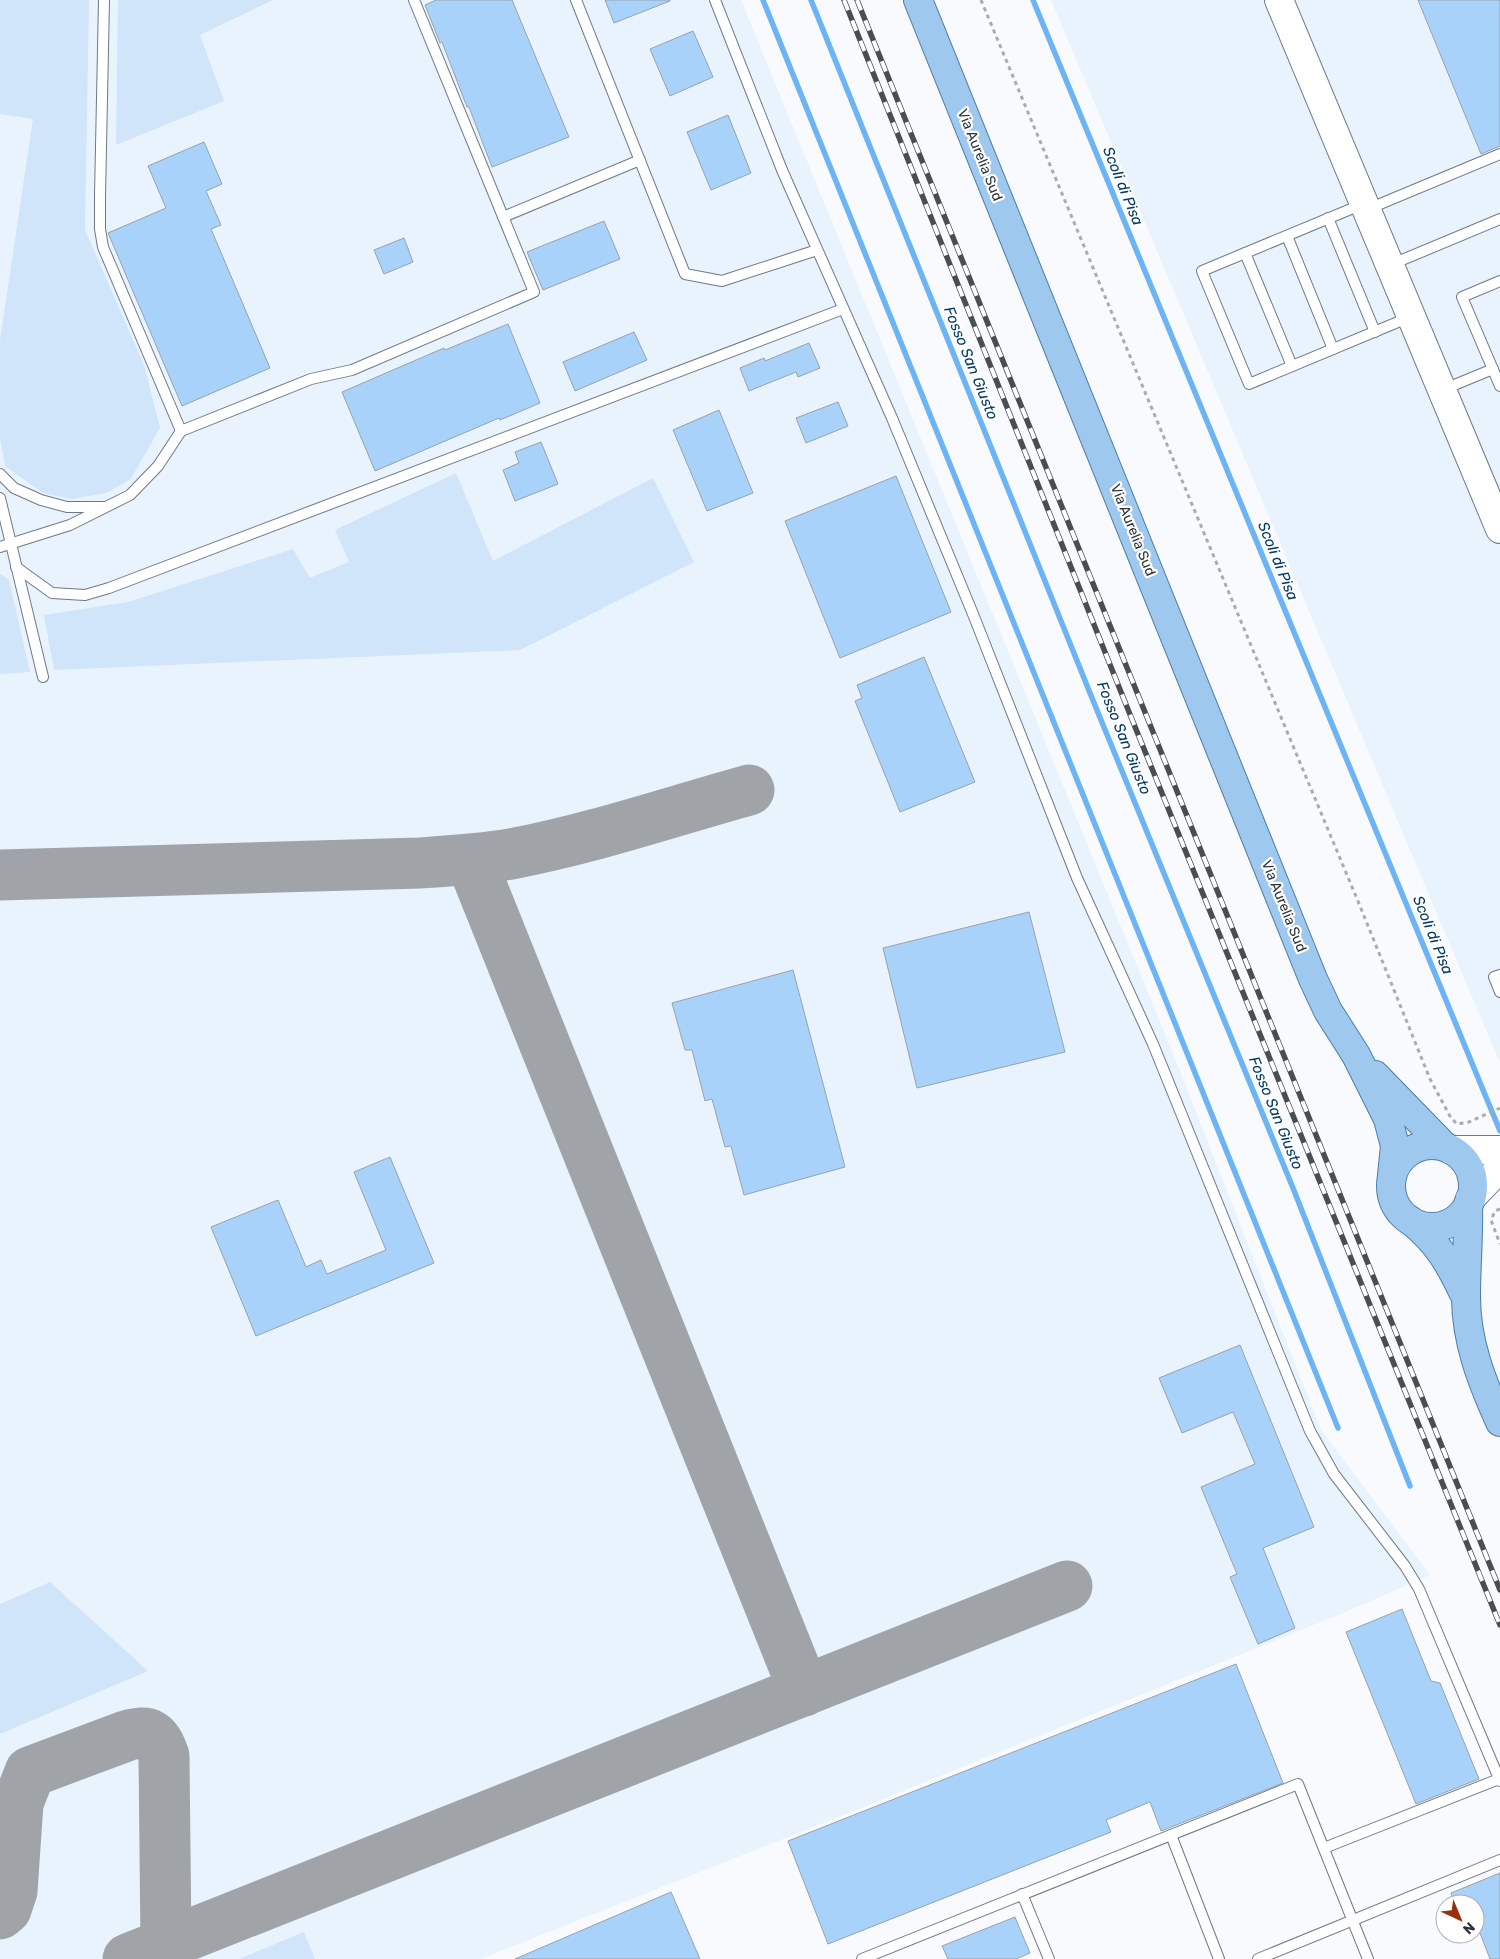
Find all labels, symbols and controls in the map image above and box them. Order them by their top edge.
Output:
street label: Via Aurelia Sud [954,107,1006,203]
water label: Scoli di Pisa [1099,144,1147,228]
water label: Fosso San Giusto [940,304,1002,423]
street label: Via Aurelia Sud [1107,482,1159,578]
water label: Scoli di Pisa [1254,519,1302,603]
water label: Fosso San Giusto [1093,679,1155,798]
street label: Via Aurelia Sud [1258,858,1310,954]
water label: Scoli di Pisa [1409,893,1457,977]
water label: Fosso San Giusto [1245,1054,1307,1173]
north arrow [1435,1894,1485,1944]
text: N [1459,1918,1478,1938]

